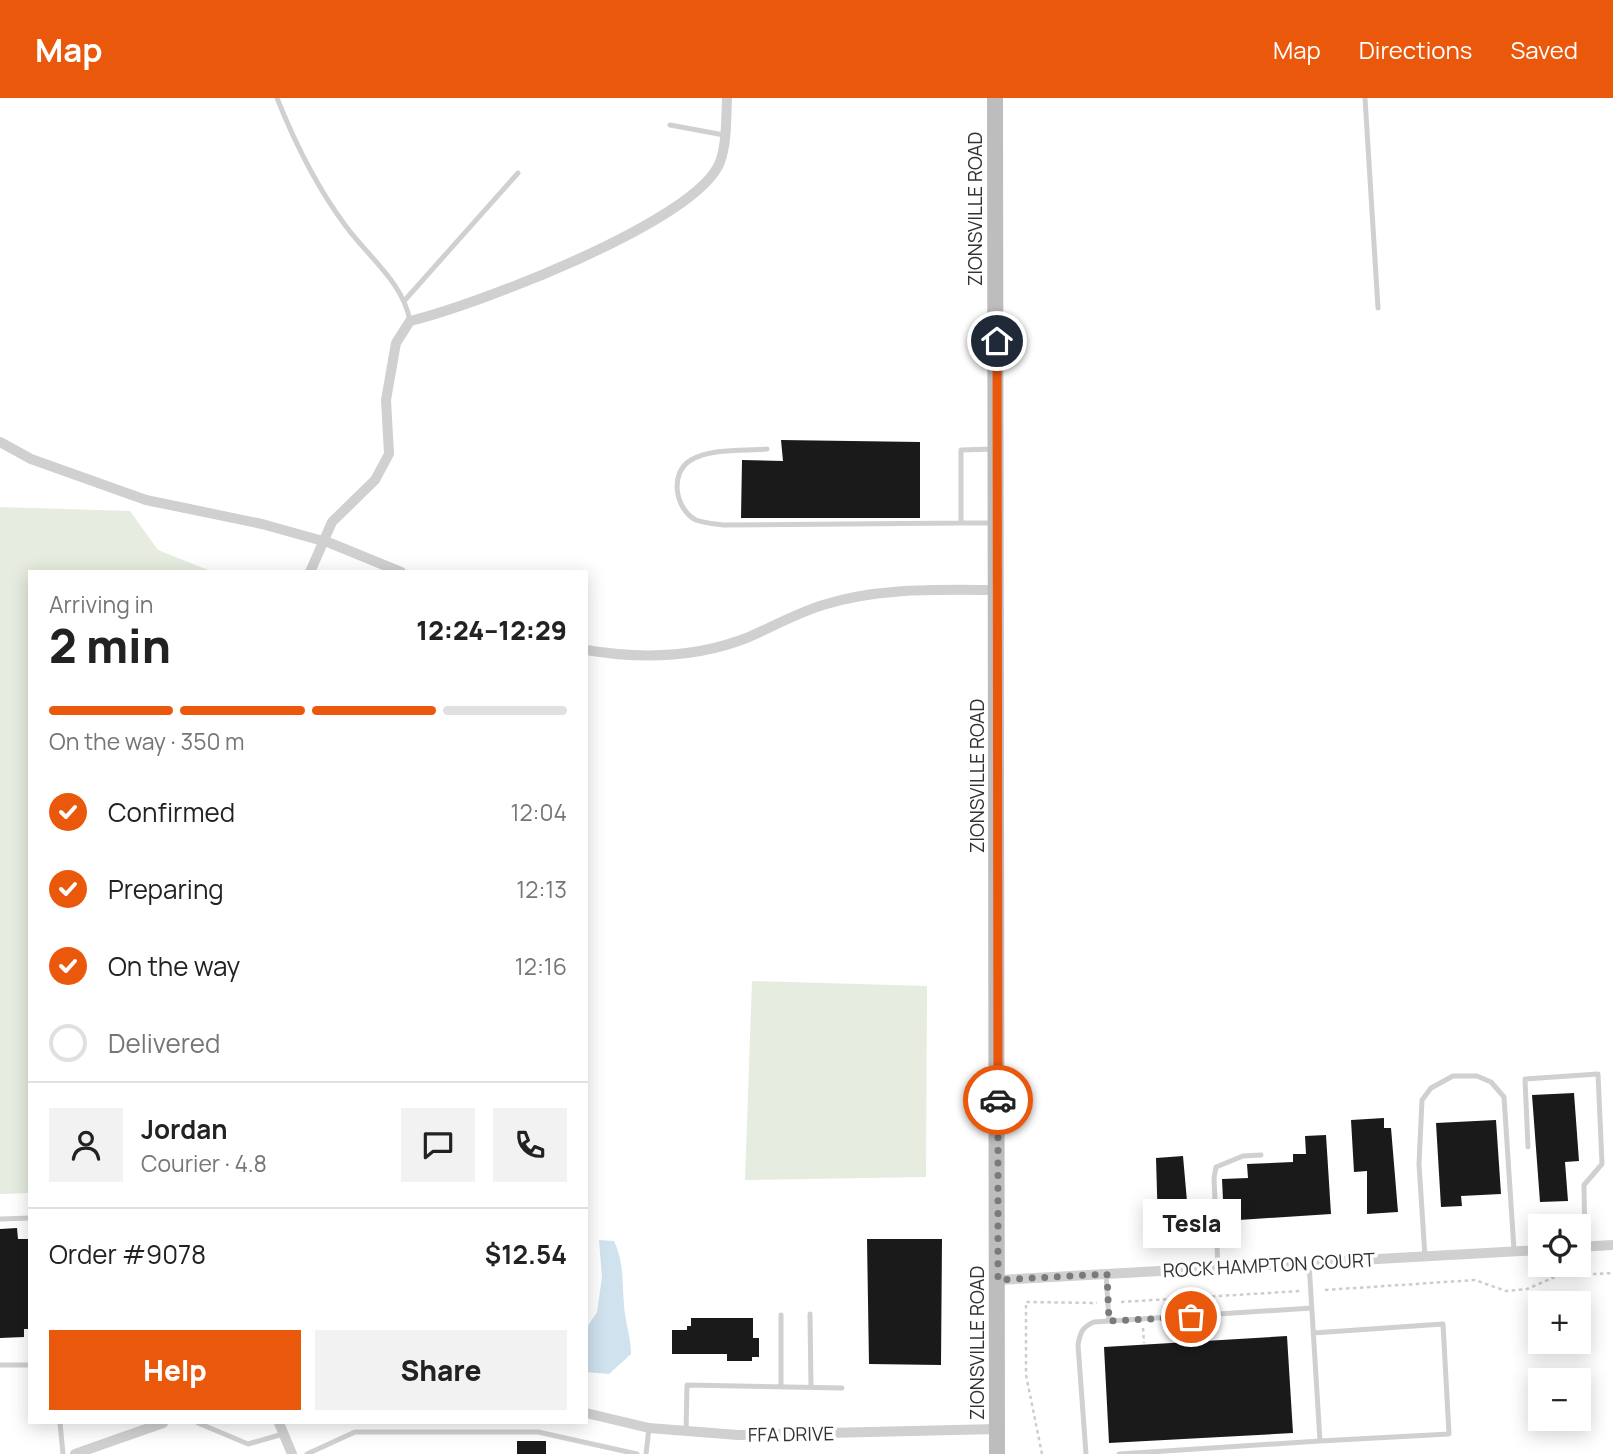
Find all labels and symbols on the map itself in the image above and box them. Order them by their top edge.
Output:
street label: ZIONSVILLE ROAD [962,132,988,286]
pin [967,311,1027,371]
street label: ZIONSVILLE ROAD [964,699,990,853]
courier [963,1065,1033,1135]
callout: Tesla [1142,1198,1240,1247]
street label: ROCK HAMPTON COURT [1162,1246,1376,1284]
street label: ZIONSVILLE ROAD [964,1266,990,1420]
pin [1161,1287,1221,1347]
street label: FFA DRIVE [748,1420,834,1448]

